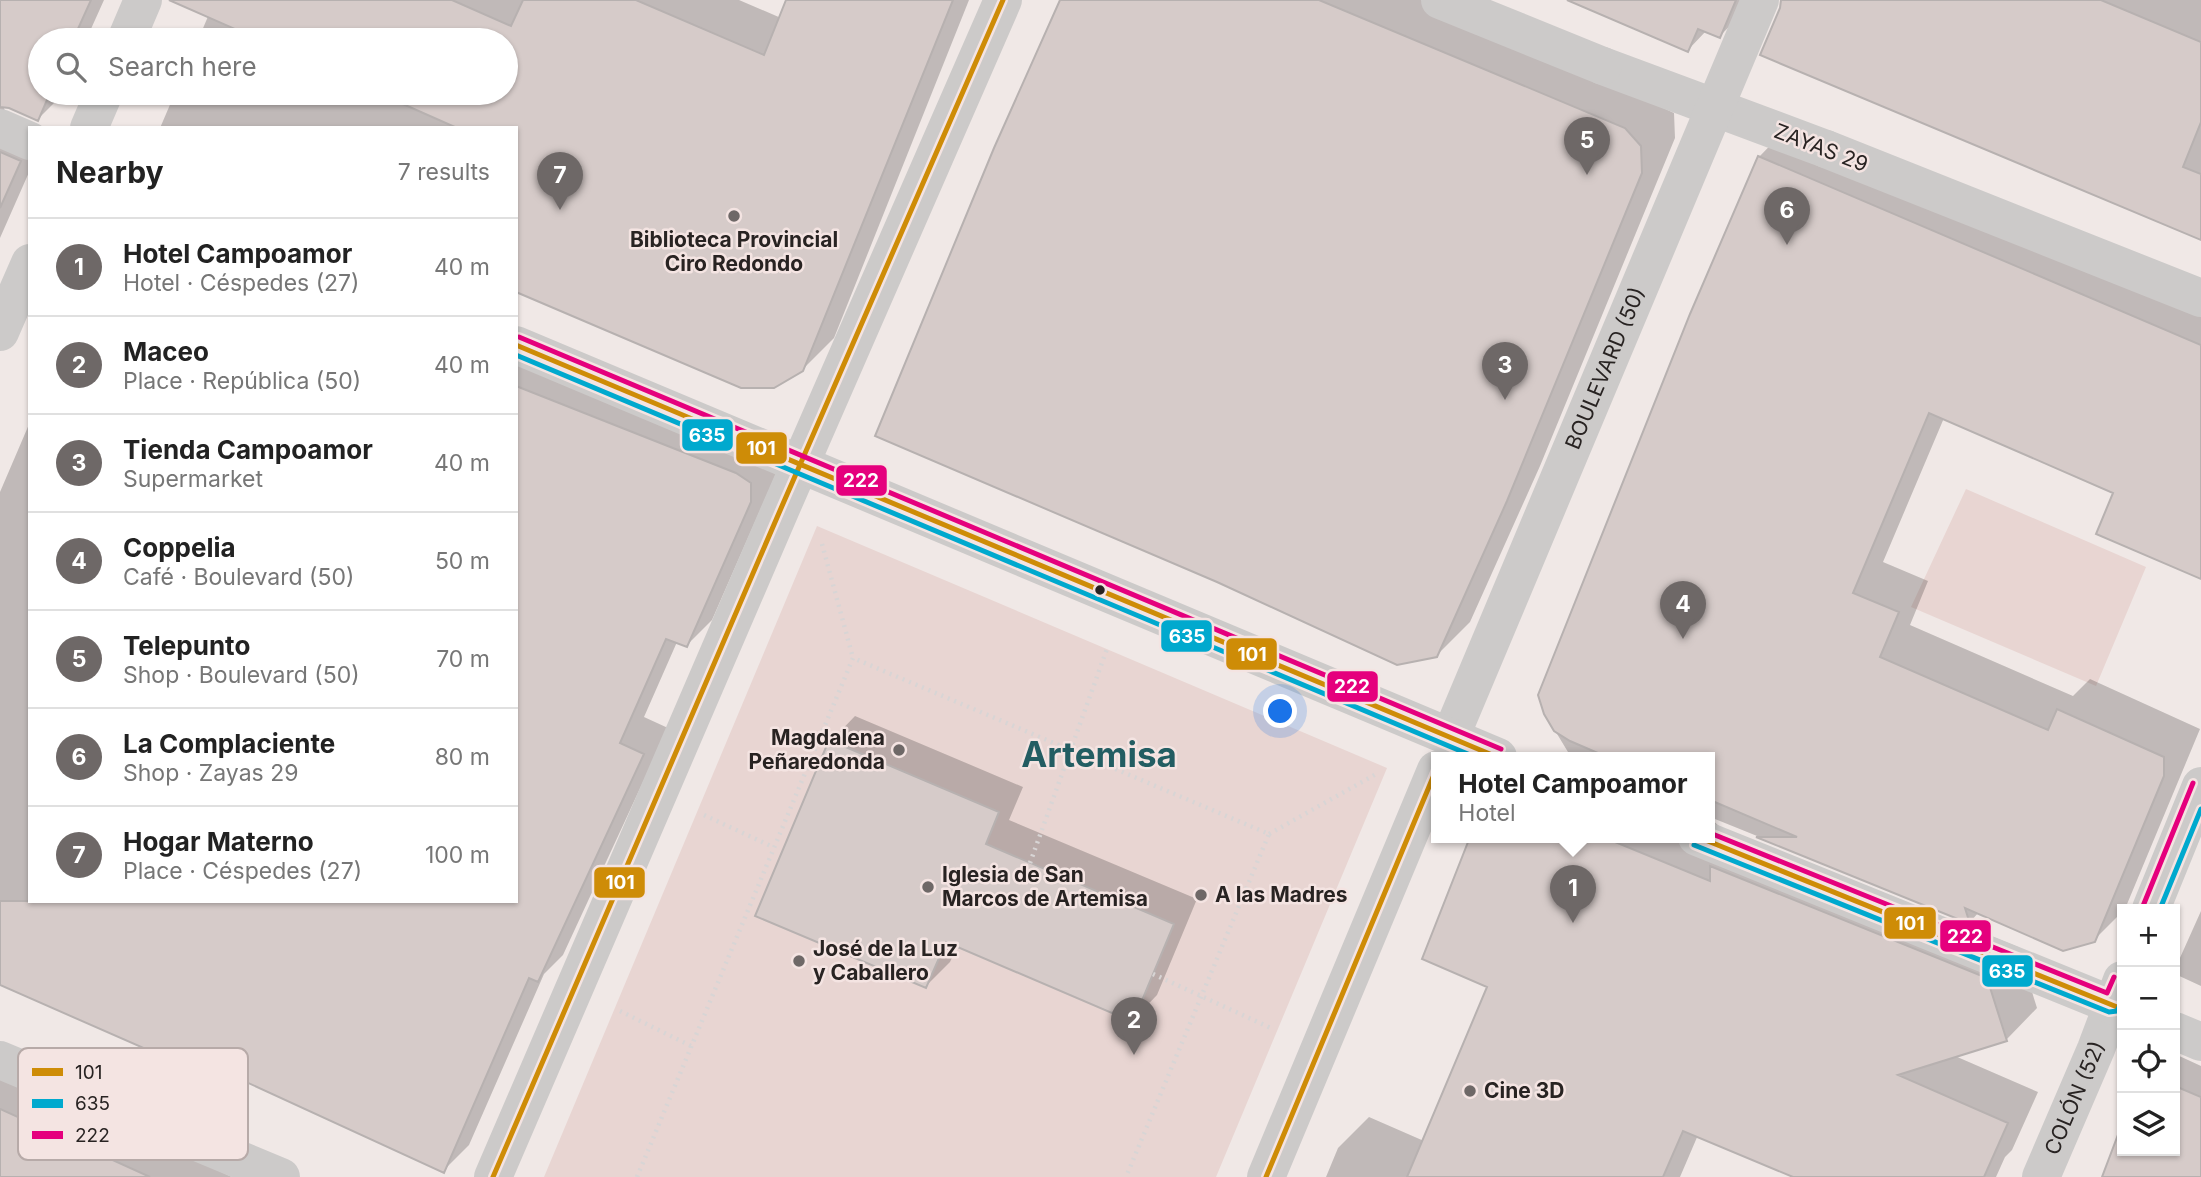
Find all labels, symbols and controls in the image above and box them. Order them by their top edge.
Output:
search box [28,28,518,105]
icon: search [52,48,90,86]
text: Search here [108,51,257,82]
pin: 5 [1564,117,1610,175]
street label: ZAYAS 29 [1771,118,1872,177]
pin: 7 [537,152,583,210]
text: Nearby [56,154,164,190]
text: 7 results [398,158,490,186]
pin: 6 [1764,187,1810,245]
marker: Biblioteca Provincial Ciro Redondo [726,208,742,224]
place label: Biblioteca Provincial Ciro Redondo [630,227,838,276]
text: Hotel Campoamor [123,238,352,269]
text: 1 [74,253,84,281]
text: 40 m [434,253,490,281]
text: Hotel · Céspedes (27) [123,269,360,297]
street label: BOULEVARD (50) [1560,283,1650,453]
text: Maceo [123,336,209,367]
pin: 3 [1482,342,1528,400]
text: 2 [72,351,86,379]
text: 40 m [434,351,490,379]
text: Place · República (50) [123,367,361,395]
line badge: 635 [681,418,734,452]
text: 635 [689,424,725,447]
line badge: 101 [735,431,788,465]
text: Tienda Campoamor [123,434,373,465]
text: 101 [746,437,776,460]
text: 3 [72,449,86,477]
text: 40 m [434,449,490,477]
line badge: 222 [835,464,888,497]
text: Supermarket [123,465,263,493]
text: 222 [843,469,879,492]
text: Coppelia [123,532,236,563]
text: 4 [71,547,87,575]
text: 50 m [435,547,490,575]
text: Café · Boulevard (50) [123,563,354,591]
pin: 4 [1660,581,1706,639]
unlabelled marker [1093,583,1107,597]
line badge: 635 [1160,619,1213,653]
text: 635 [1169,625,1205,648]
text: Telepunto [123,630,250,661]
line badge: 101 [1225,637,1278,671]
text: 101 [1237,643,1267,666]
text: 5 [72,645,86,673]
text: 70 m [436,645,490,673]
text: Shop · Boulevard (50) [123,661,360,689]
line badge: 222 [1326,670,1379,703]
text: 222 [1334,675,1370,698]
your location [1263,694,1297,728]
place label: Magdalena Peñaredonda [749,725,885,774]
text: La Complaciente [123,728,335,759]
district label: Artemisa [1021,733,1177,775]
marker: Magdalena Peñaredonda [891,742,907,758]
text: 6 [72,743,86,771]
text: 80 m [435,743,490,771]
popup [1431,752,1715,843]
text: Shop · Zayas 29 [123,759,298,787]
text: Hotel Campoamor [1458,768,1688,799]
text: Hotel [1458,799,1516,827]
text: Hogar Materno [123,826,314,857]
text: 7 [72,841,86,869]
text: 100 m [425,841,490,869]
text: Place · Céspedes (27) [123,857,362,885]
place label: Iglesia de San Marcos de Artemisa [942,862,1148,911]
pin: 1 [1550,865,1596,923]
line badge: 101 [593,866,646,899]
text: 101 [605,871,635,894]
marker: Iglesia de San Marcos de Artemisa [920,879,936,895]
place label: A las Madres [1215,882,1348,907]
marker: A las Madres [1193,887,1209,903]
map controls [2117,904,2180,1156]
button: + [2117,904,2180,967]
line badge: 101 [1883,906,1937,940]
text: 101 [1895,912,1925,935]
line badge: 222 [1939,919,1992,953]
text: 222 [1947,925,1983,948]
place label: José de la Luz y Caballero [813,936,958,985]
marker: José de la Luz y Caballero [791,953,807,969]
line badge: 635 [1981,954,2034,988]
text: 635 [1989,960,2025,983]
button: − [2117,967,2180,1030]
pin: 2 [1111,997,1157,1055]
button: locate [2117,1030,2180,1093]
street label: COLÓN (52) [2039,1037,2110,1159]
legend [18,1048,248,1160]
text: 101 [75,1061,102,1084]
place label: Cine 3D [1484,1078,1565,1103]
marker: Cine 3D [1462,1083,1478,1099]
text: 635 [75,1092,110,1115]
button: layers [2117,1093,2180,1156]
text: 222 [75,1124,110,1147]

